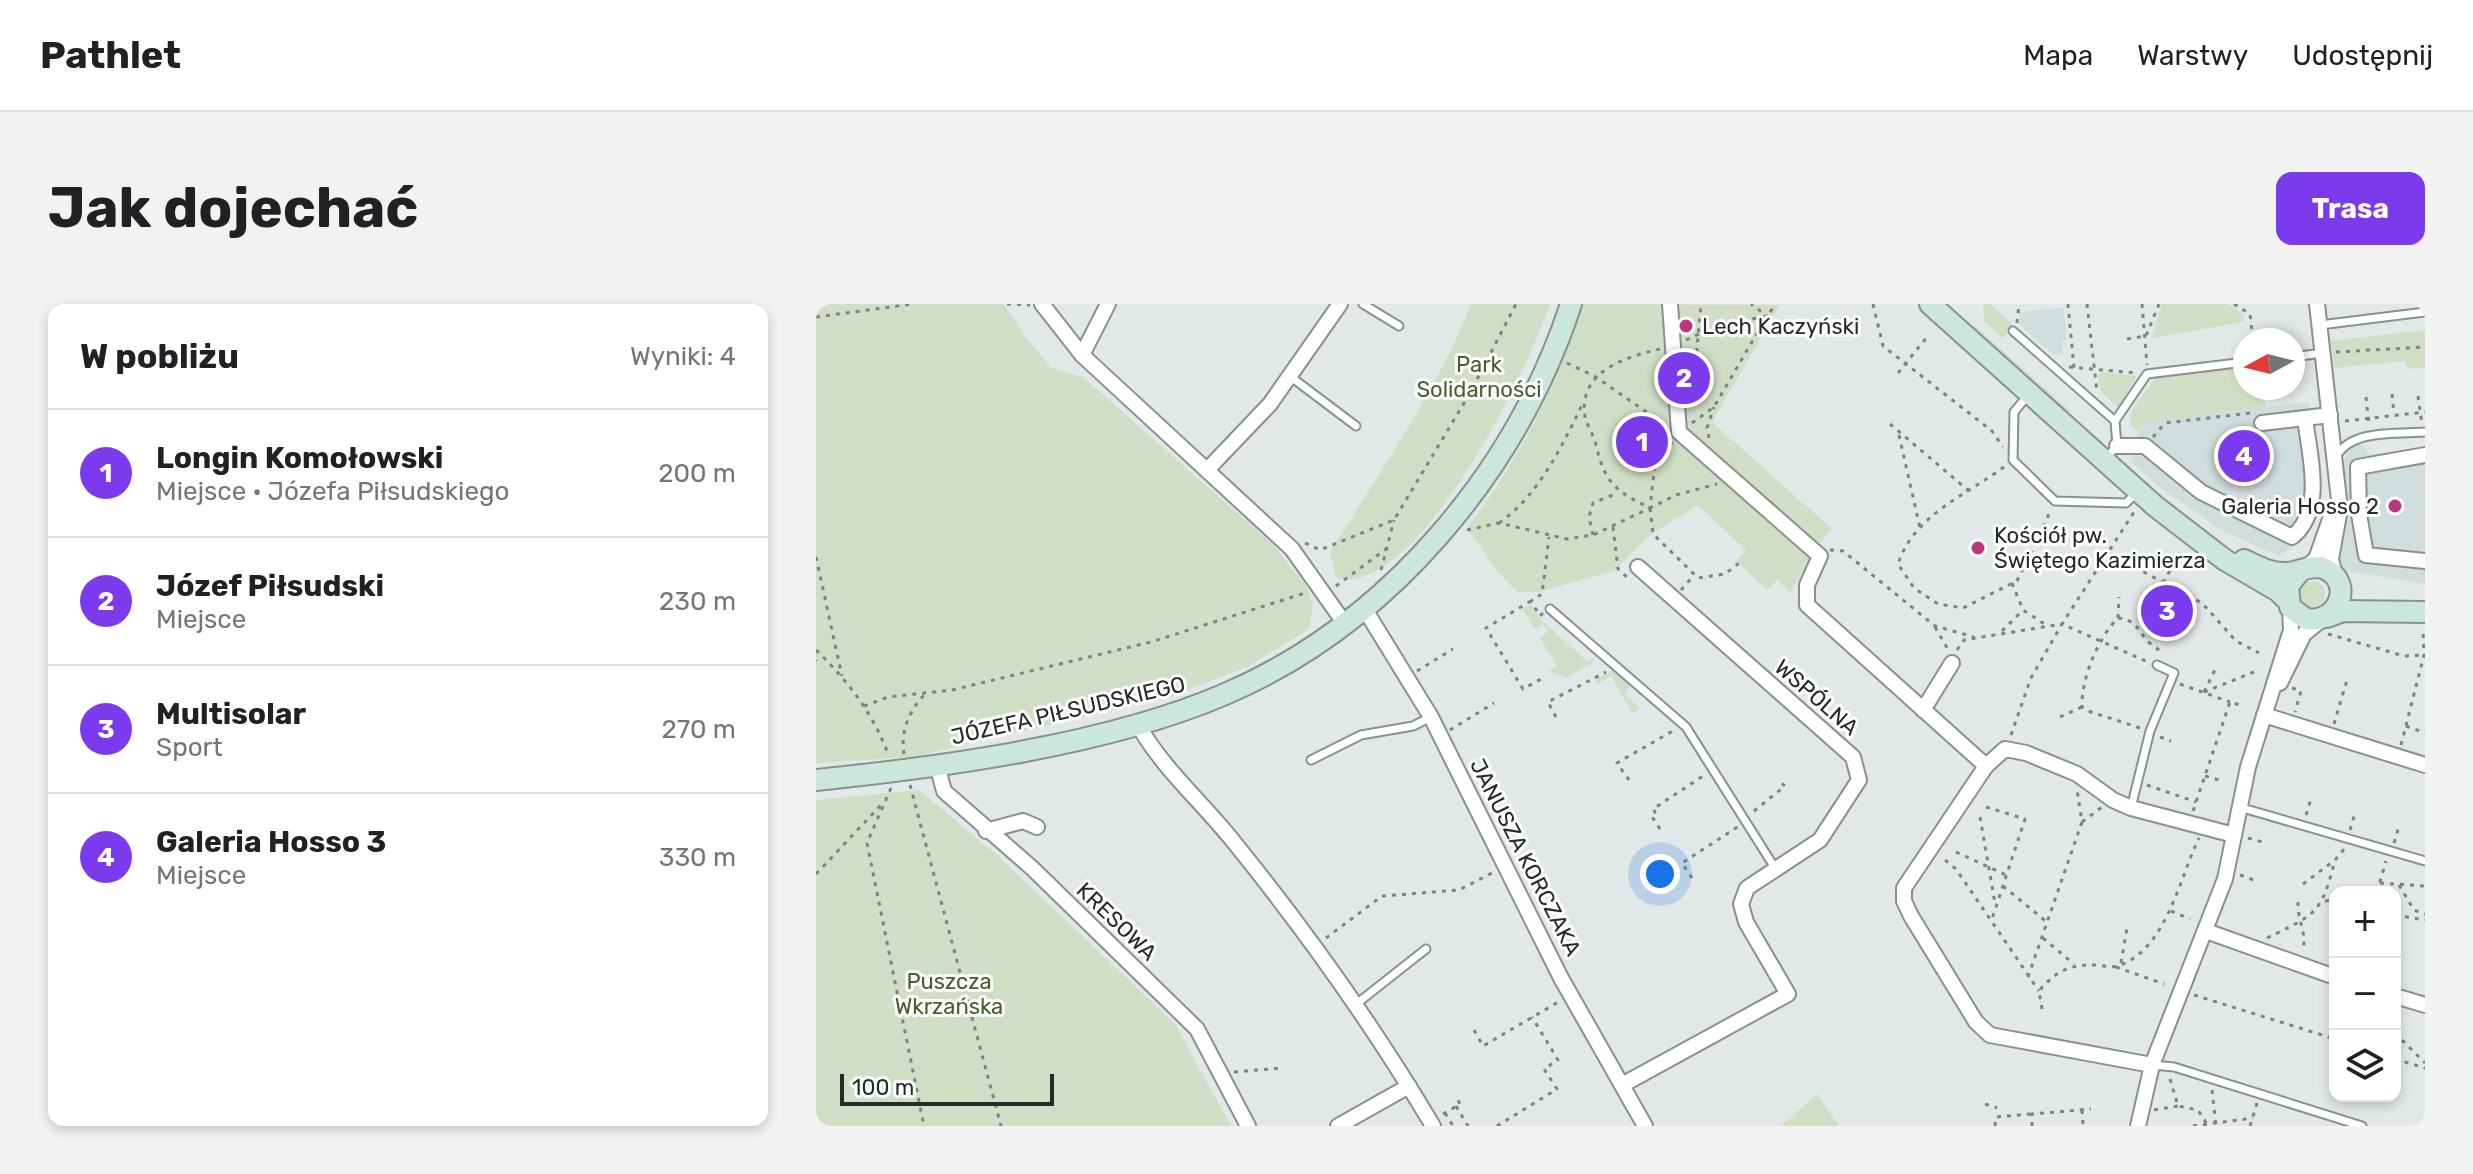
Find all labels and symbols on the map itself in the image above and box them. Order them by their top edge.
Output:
place label: Lech Kaczyński [1702,313,1859,340]
marker: Lech Kaczyński [1677,317,1695,335]
north arrow [2233,328,2305,400]
pin: 2 [1658,348,1710,408]
park label: Park Solidarności [1416,351,1542,403]
pin: 1 [1616,412,1668,472]
pin: 4 [2218,426,2270,486]
place label: Galeria Hosso 2 [2221,493,2379,520]
marker: Galeria Hosso 2 [2386,497,2404,515]
place label: Kościół pw. Świętego Kazimierza [1994,522,2206,574]
marker: Kościół pw. Świętego Kazimierza [1969,539,1987,557]
pin: 3 [2141,581,2193,641]
street label: WSPÓLNA [1769,654,1864,741]
street label: JÓZEFA PIŁSUDSKIEGO [948,670,1188,751]
street label: JANUSZA KORCZAKA [1464,754,1587,961]
your location [1640,854,1680,894]
street label: KRESOWA [1071,877,1163,966]
park label: Puszcza Wkrzańska [895,968,1003,1020]
scale bar [840,1070,1054,1106]

